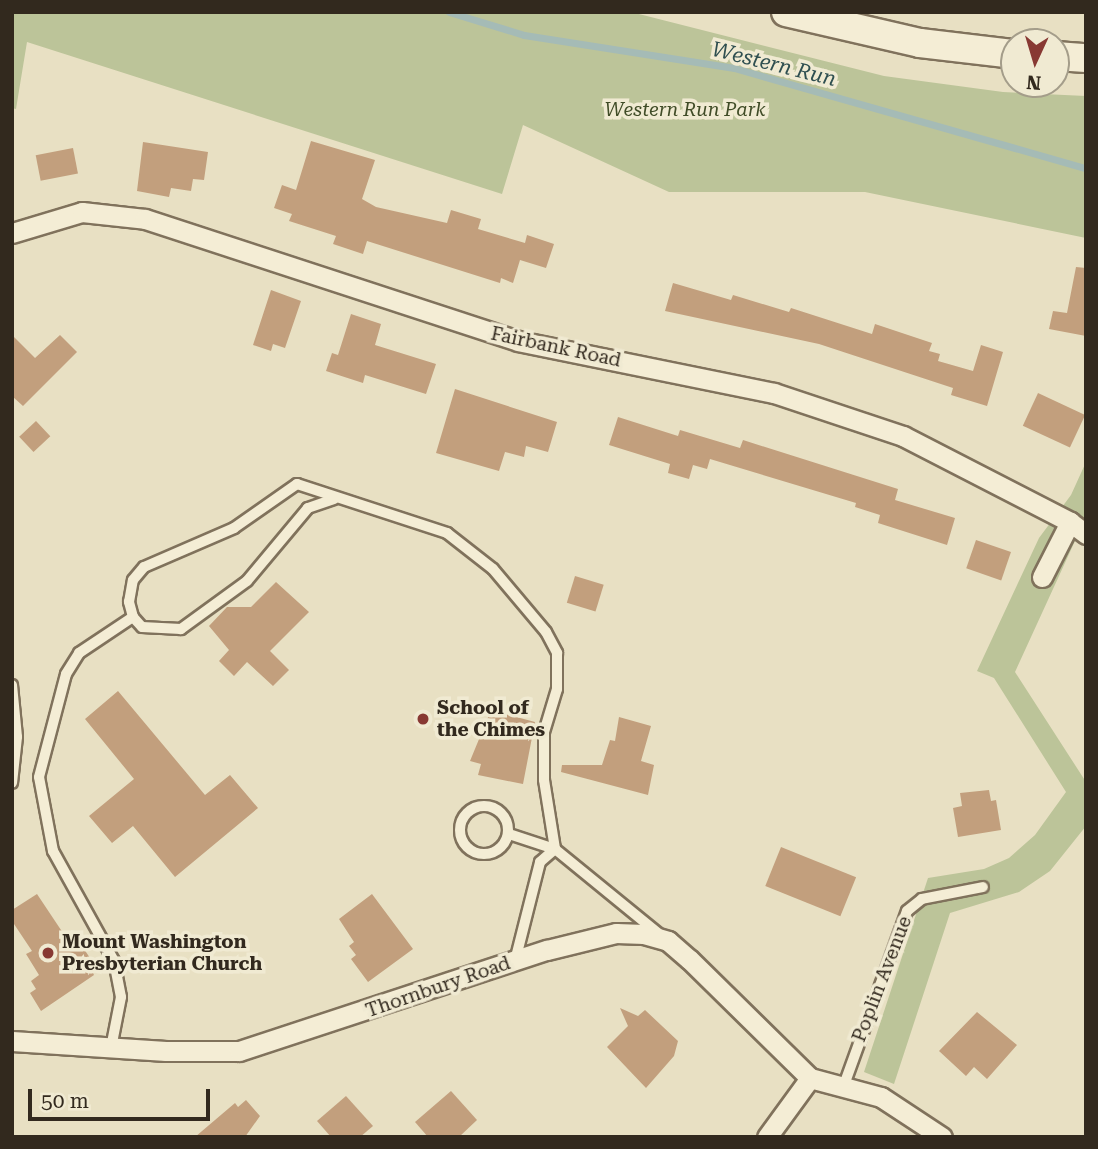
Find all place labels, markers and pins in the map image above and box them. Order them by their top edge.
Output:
place label: School of the Chimes [437,697,545,741]
marker: School of the Chimes [415,711,431,727]
place label: Mount Washington Presbyterian Church [62,931,262,975]
marker: Mount Washington Presbyterian Church [40,945,56,961]

